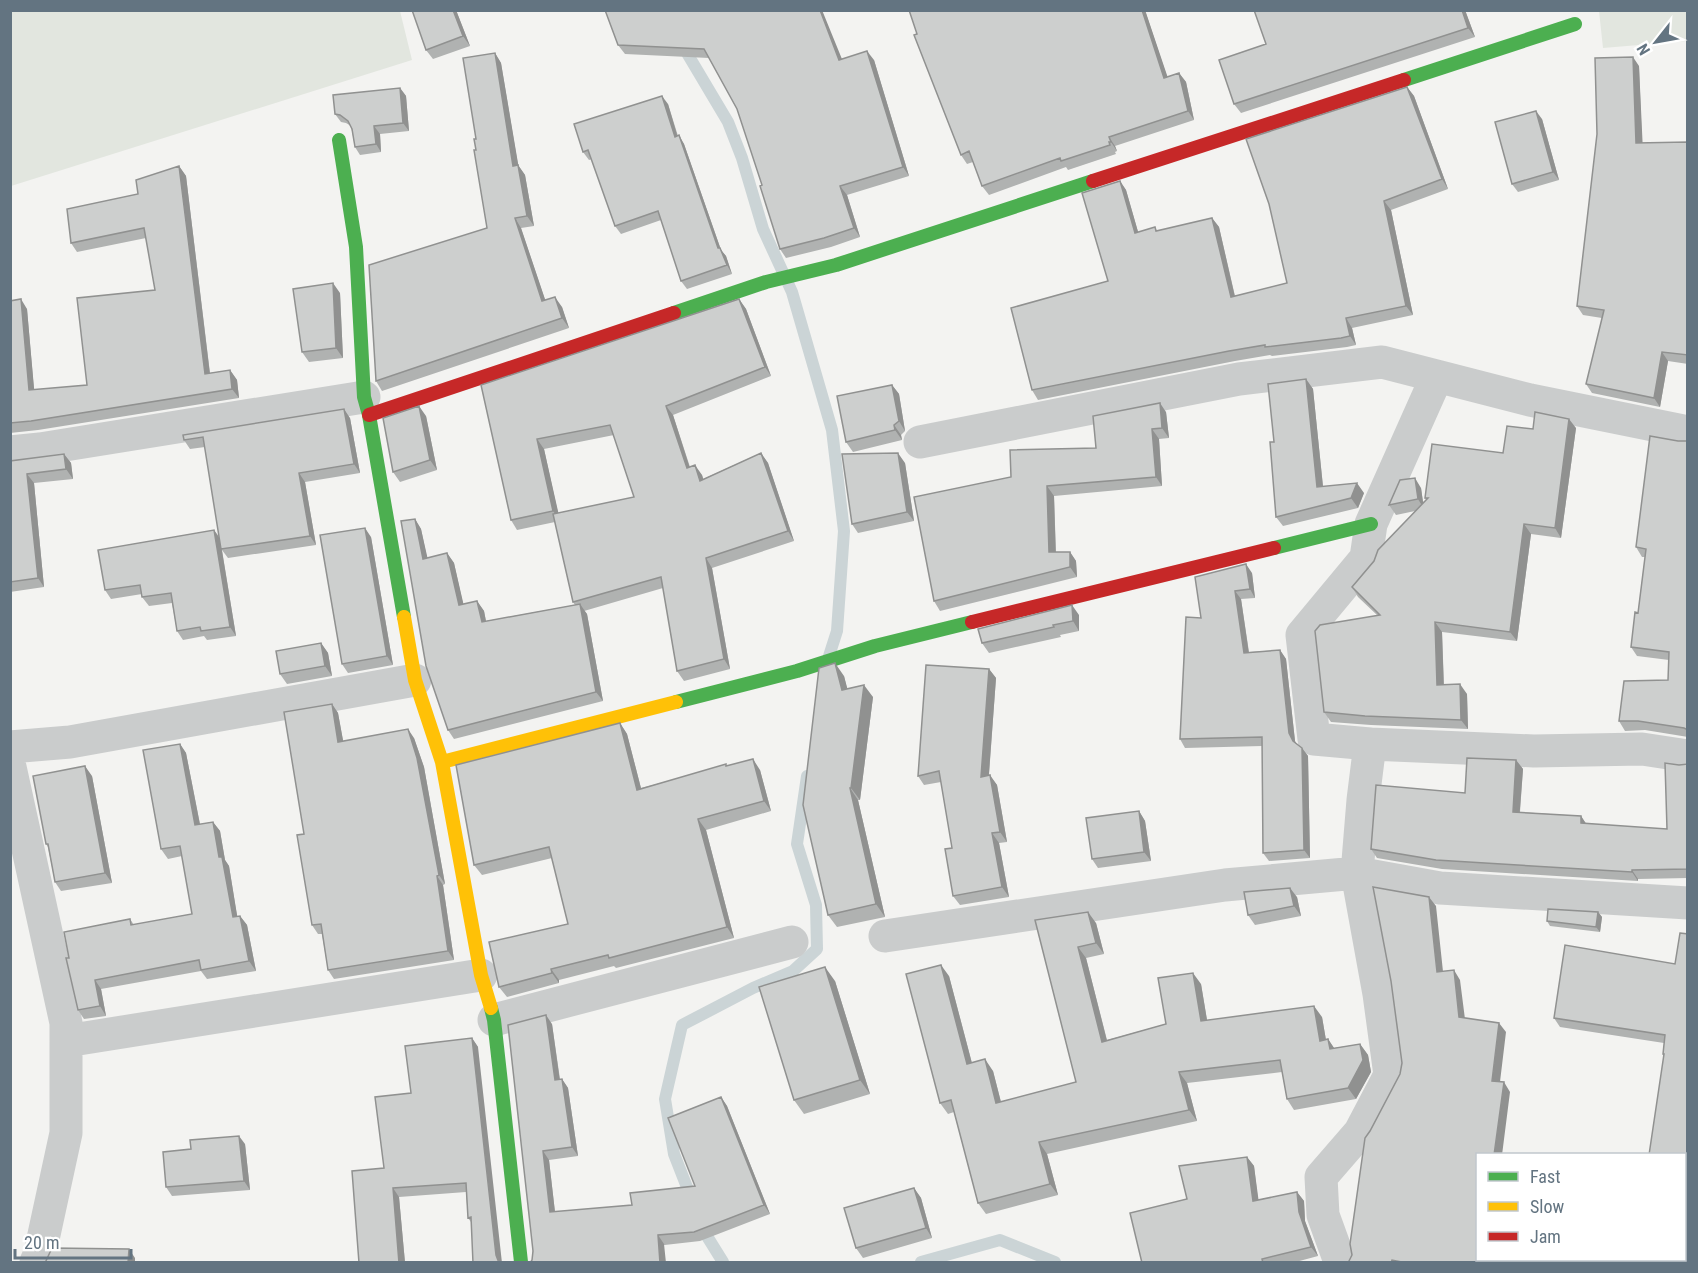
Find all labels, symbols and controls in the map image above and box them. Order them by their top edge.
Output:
north arrow [1626,12,1686,72]
text: N [1633,40,1654,59]
legend [1476,1153,1686,1261]
text: Fast [1530,1166,1561,1187]
text: Slow [1530,1196,1565,1217]
scale bar [15,1222,130,1260]
text: Jam [1530,1226,1561,1247]
text: 20 m [24,1232,59,1253]

